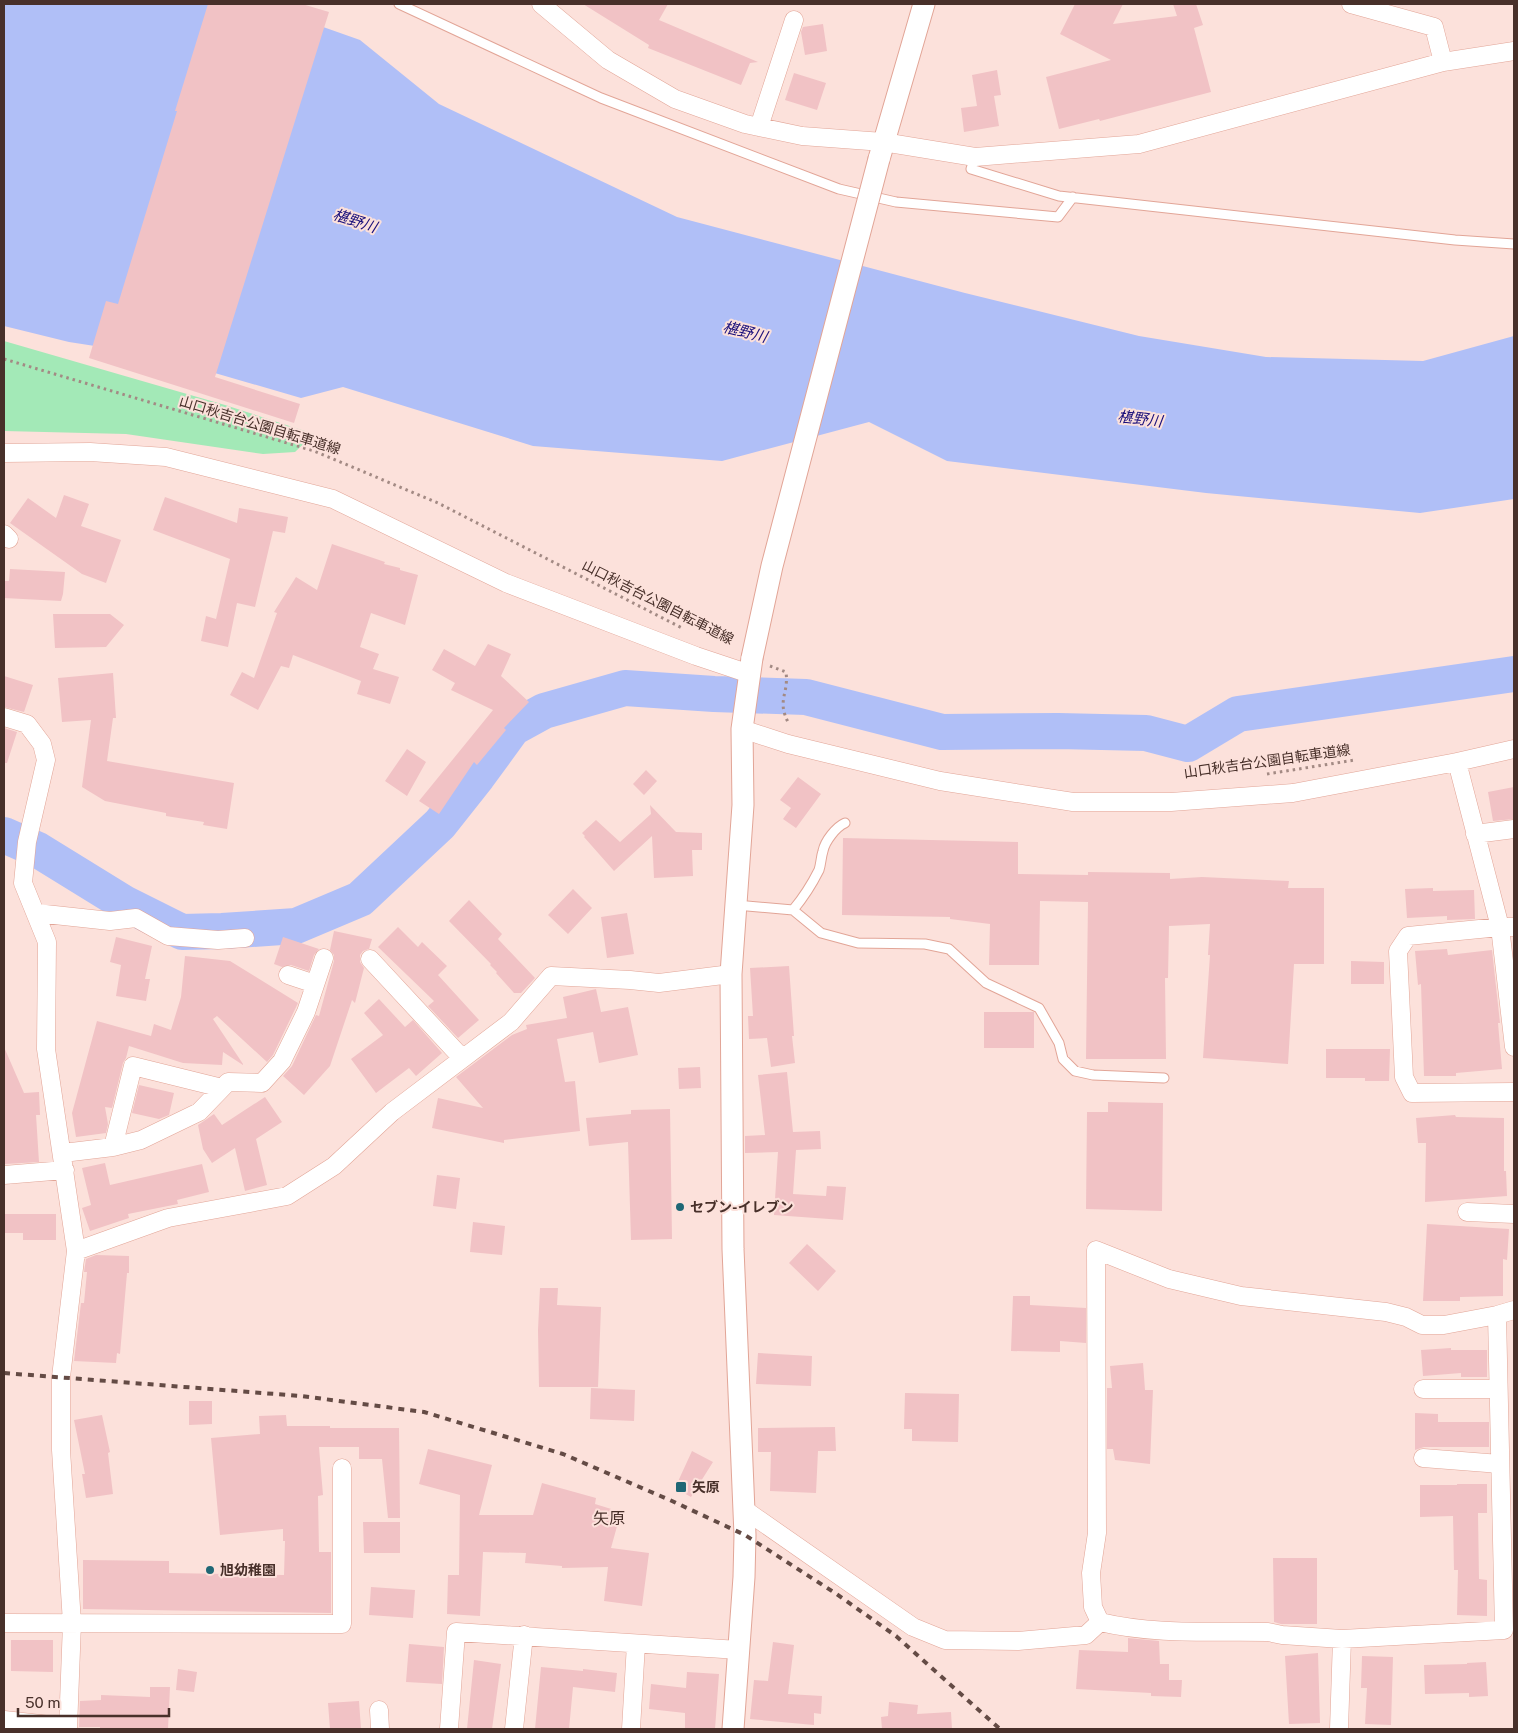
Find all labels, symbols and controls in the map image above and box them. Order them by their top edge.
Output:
water label: 椹野川 [331,205,381,236]
water label: 椹野川 [721,318,771,346]
street label: 山口秋吉台公園自転車道線 [177,393,343,457]
water label: 椹野川 [1117,407,1165,430]
street label: 山口秋吉台公園自転車道線 [580,557,736,647]
street label: 山口秋吉台公園自転車道線 [1183,741,1351,781]
place label: セブン-イレブン [690,1199,794,1215]
marker: セブン-イレブン [674,1201,686,1213]
place label: 矢原 [692,1479,720,1495]
marker: 矢原 [674,1480,688,1494]
district label: 矢原 [593,1509,625,1528]
place label: 旭幼稚園 [220,1562,276,1578]
marker: 旭幼稚園 [204,1564,216,1576]
scale bar [18,1686,169,1718]
text: 50 m [25,1694,60,1711]

